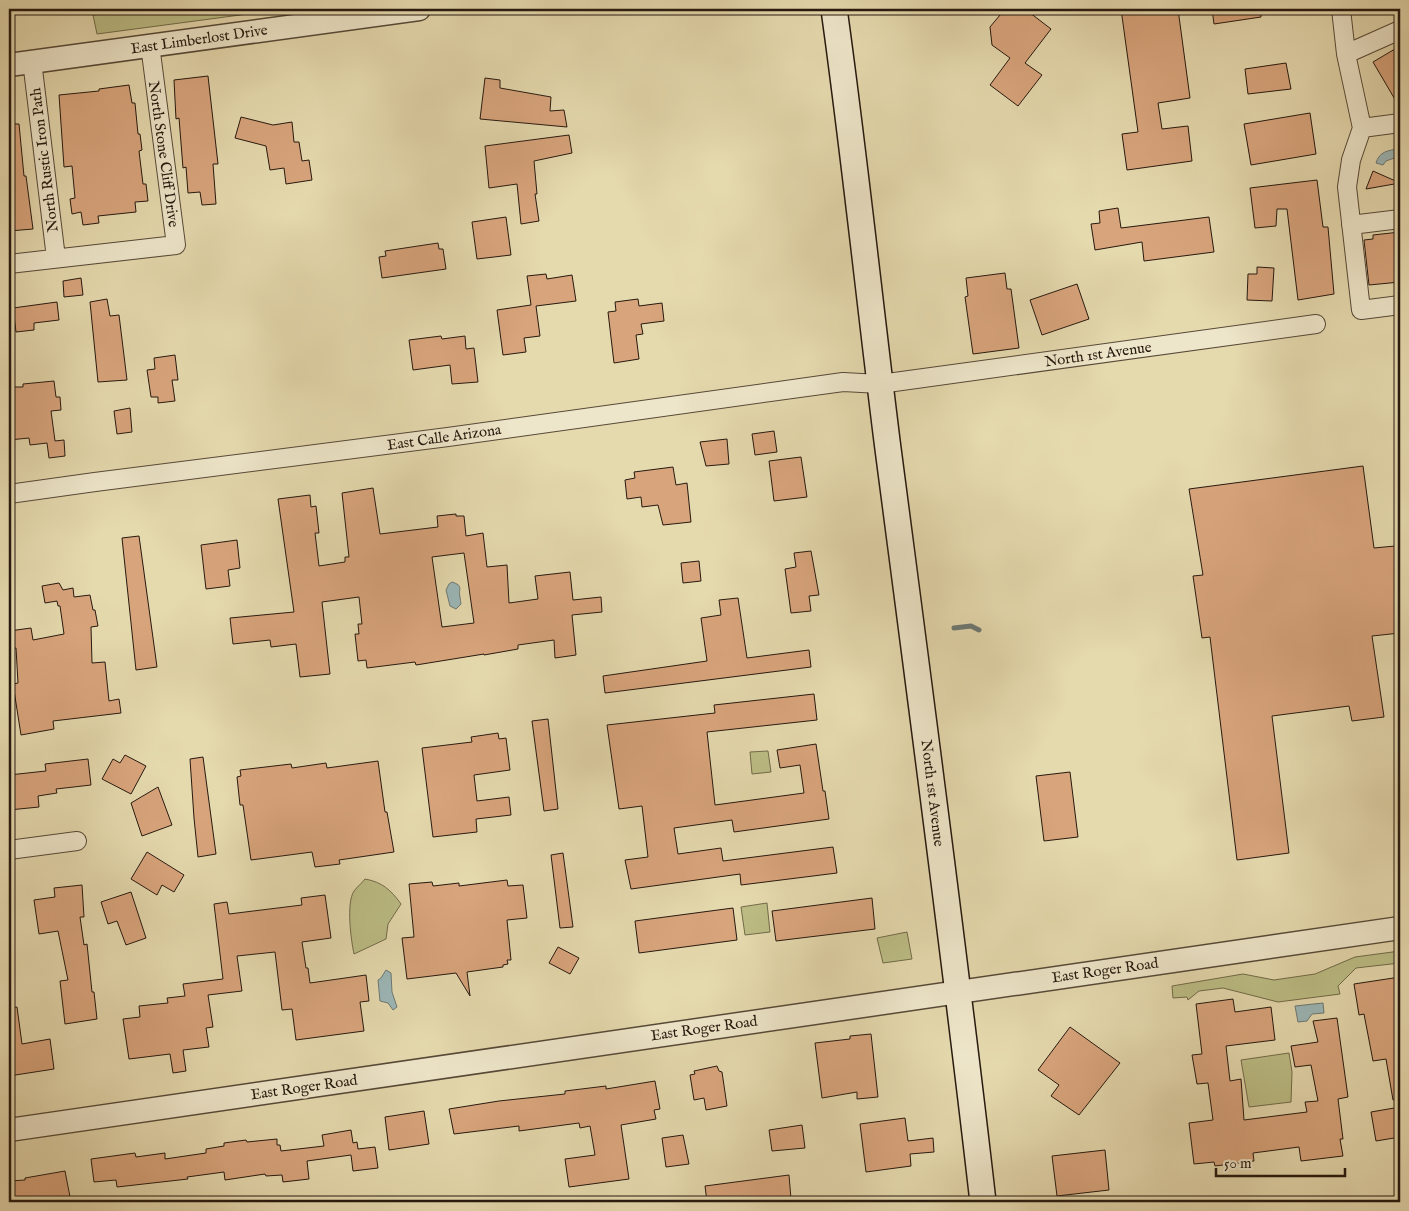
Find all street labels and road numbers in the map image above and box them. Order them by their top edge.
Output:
street label: East Limberlost Drive [129,20,269,59]
street label: North Stone Cliff Drive [144,80,183,229]
street label: North Rustic Iron Path [26,87,63,233]
street label: North 1st Avenue [1043,338,1153,371]
street label: East Calle Arizona [386,420,503,455]
street label: North 1st Avenue [917,738,949,848]
street label: East Roger Road [1050,953,1161,987]
street label: East Roger Road [649,1011,760,1045]
street label: East Roger Road [249,1070,360,1104]

